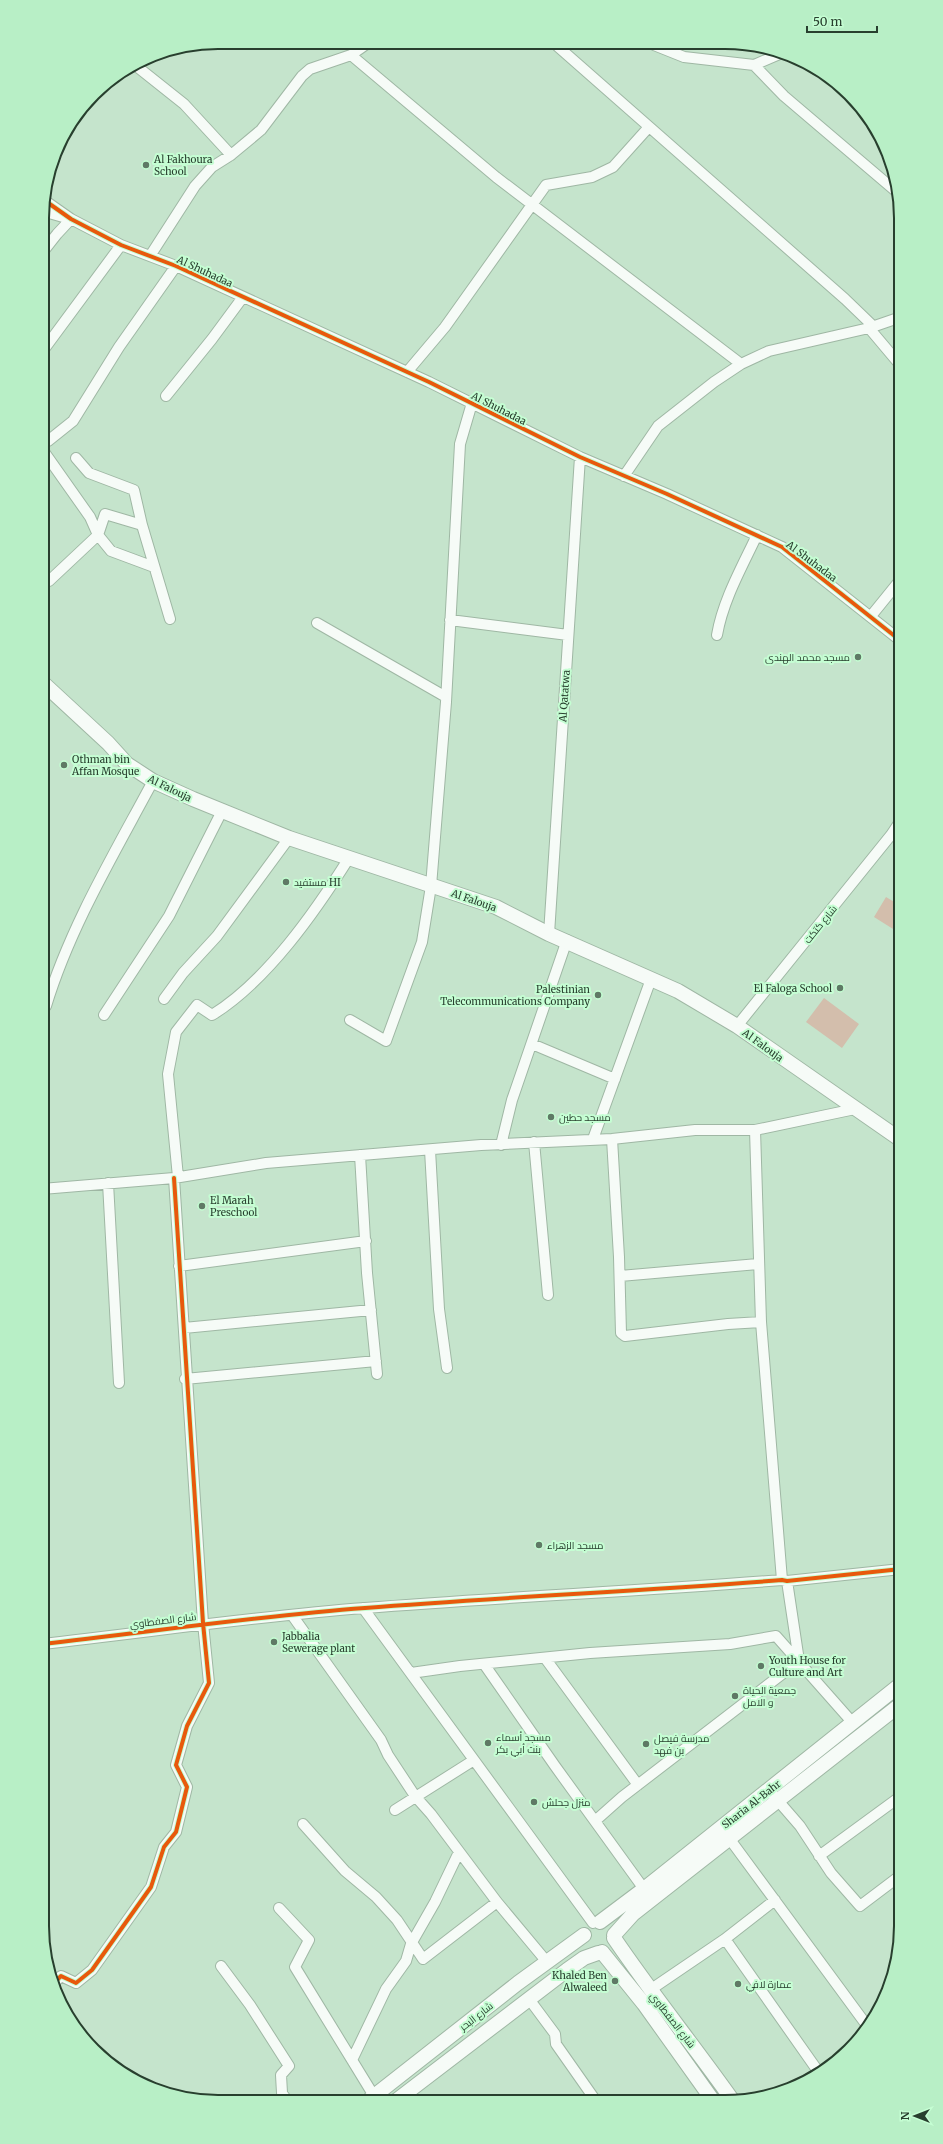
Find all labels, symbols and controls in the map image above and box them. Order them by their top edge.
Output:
scale bar [807,8,877,34]
text: 50 m [813,14,842,29]
place label: Al Fakhoura School [153,153,213,178]
marker: Al Fakhoura School [141,160,151,170]
street label: Al Shuhadaa [174,252,235,290]
street label: Al Shuhadaa [468,389,529,428]
street label: Al Shuhadaa [783,538,840,585]
place label: مسجد محمد الهندى [765,651,850,664]
marker: مسجد محمد الهندى [853,652,863,662]
street label: Al Qatatwa [556,669,573,724]
place label: Othman bin Affan Mosque [71,753,139,778]
marker: Othman bin Affan Mosque [59,760,69,770]
street label: Al Falouja [145,772,194,805]
place label: مستفيد HI [294,876,341,889]
marker: مستفيد HI [281,877,291,887]
street label: Al Falouja [448,886,499,915]
street label: شارع كتكت [801,902,840,946]
place label: El Faloga School [754,982,832,995]
place label: Palestinian Telecommunications Company [440,983,590,1008]
marker: El Faloga School [835,983,845,993]
marker: Palestinian Telecommunications Company [593,990,603,1000]
street label: Al Falouja [739,1026,786,1065]
place label: مسجد حطين [559,1111,611,1124]
marker: مسجد حطين [546,1112,556,1122]
place label: El Marah Preschool [210,1194,257,1219]
marker: El Marah Preschool [197,1201,207,1211]
place label: مسجد الزهراء [547,1539,603,1552]
marker: مسجد الزهراء [534,1540,544,1550]
street label: شارع الصفطاوي [129,1610,197,1632]
place label: Jabbalia Sewerage plant [281,1630,355,1655]
marker: Jabbalia Sewerage plant [269,1637,279,1647]
place label: Youth House for Culture and Art [768,1654,846,1679]
marker: Youth House for Culture and Art [756,1661,766,1671]
place label: جمعية الحياة و الامل [743,1684,796,1709]
marker: جمعية الحياة و الامل [730,1691,740,1701]
place label: مسجد أسماء بنت أبي بكر [495,1731,551,1757]
place label: مدرسة فيصل بن فهد [654,1732,709,1757]
marker: مسجد أسماء بنت أبي بكر [483,1738,493,1748]
marker: مدرسة فيصل بن فهد [641,1739,651,1749]
street label: Sharia Al-Bahr [719,1777,784,1831]
place label: منزل جحلش [542,1796,591,1809]
marker: منزل جحلش [529,1797,539,1807]
place label: Khaled Ben Alwaleed [552,1969,607,1994]
marker: Khaled Ben Alwaleed [610,1976,620,1986]
place label: عمارة لافي [746,1978,792,1992]
marker: عمارة لافي [733,1979,743,1989]
street label: شارع الصفطاوي [646,1990,698,2051]
street label: شارع البحر [456,1999,496,2034]
north arrow [895,2096,935,2136]
text: N [898,2111,912,2120]

